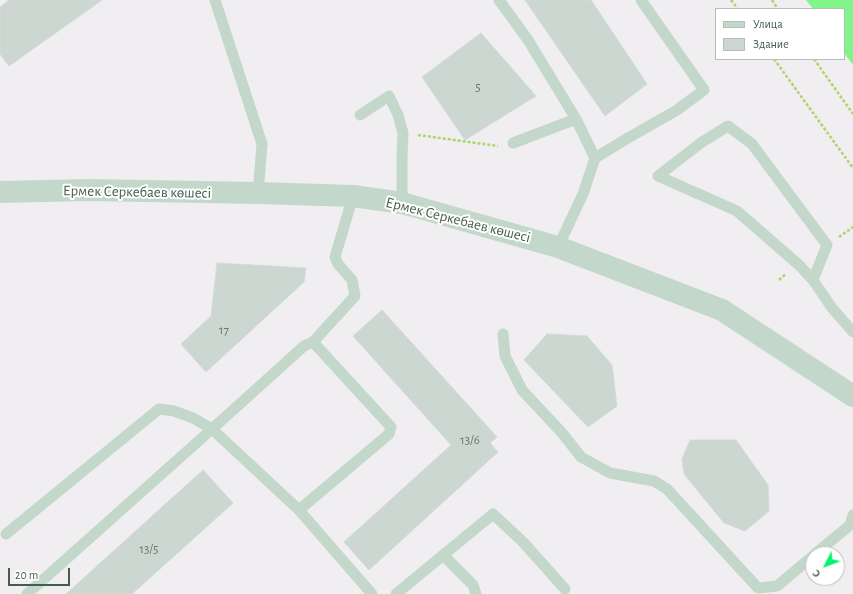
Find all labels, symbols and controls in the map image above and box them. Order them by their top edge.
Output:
legend [715,8,845,60]
text: Улица [753,18,783,30]
text: Здание [753,38,789,50]
house number: 5 [475,79,481,95]
street label: Ермек Серкебаев көшесі [63,182,211,202]
street label: Ермек Серкебаев көшесі [384,193,532,247]
house number: 17 [219,322,229,338]
house number: 13/6 [460,432,480,448]
house number: 13/5 [140,541,158,557]
north arrow [805,546,845,586]
scale bar [10,560,72,586]
text: С [810,568,823,580]
text: 20 m [15,569,38,581]

